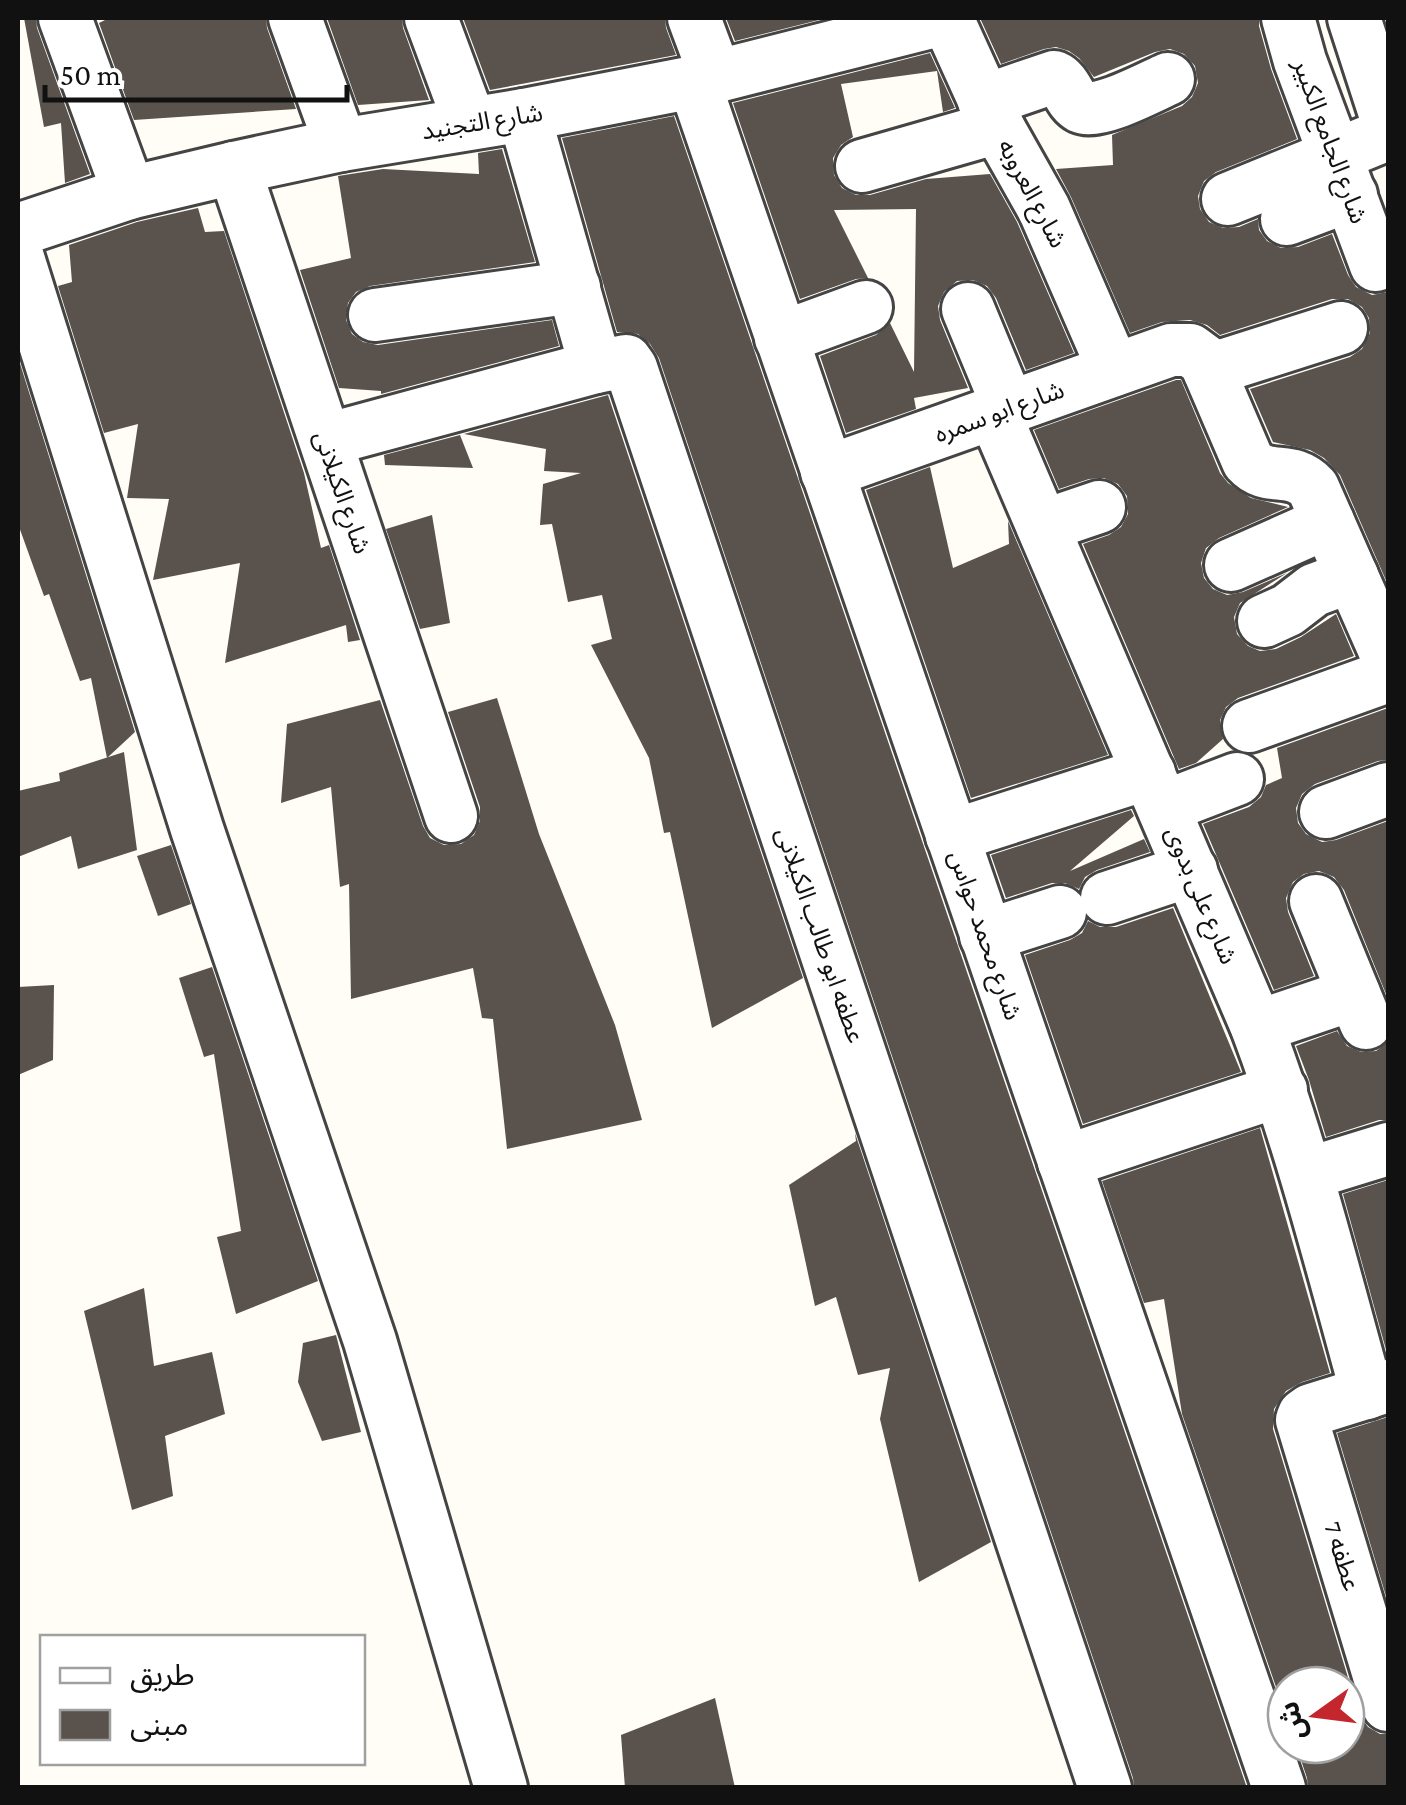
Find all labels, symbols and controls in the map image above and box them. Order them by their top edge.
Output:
scale bar [45,40,348,102]
street label: شارع الجامع الكبير [1283,54,1373,229]
text: 50 m [60,58,121,91]
street label: شارع التجنيد [420,99,545,149]
street label: شارع العروبه [988,134,1072,254]
street label: شارع ابو سمره [931,376,1069,452]
street label: شارع الكيلانى [304,427,376,559]
street label: شارع على بدوى [1156,822,1243,970]
street label: عطفه ابو طالب الكيلانى [770,824,870,1047]
street label: شارع محمد حواس [939,847,1027,1025]
street label: عطفه 7 [1319,1518,1366,1594]
legend [40,1635,365,1765]
text: طريق [130,1658,195,1693]
north arrow [1266,1665,1366,1765]
text: ش [1273,1699,1312,1743]
text: مبنى [130,1708,188,1742]

